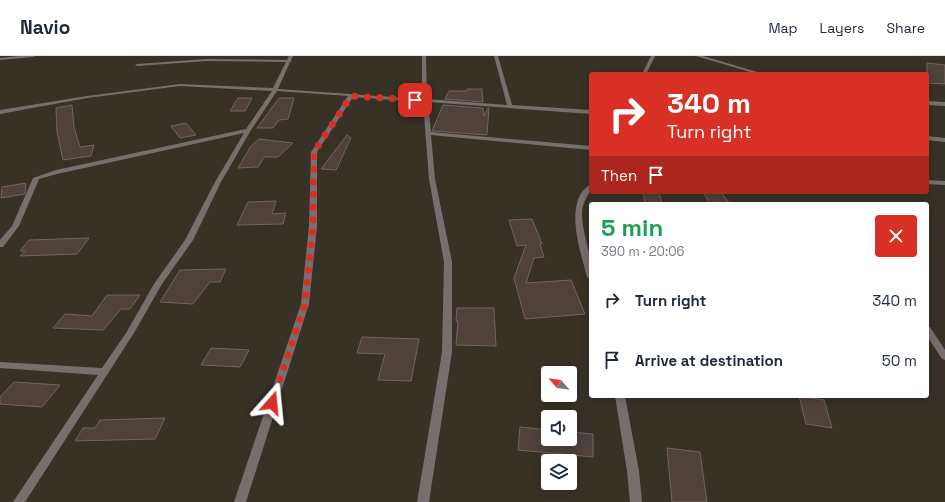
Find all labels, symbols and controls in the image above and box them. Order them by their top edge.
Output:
text: Navio [20,15,70,40]
text: Map [768,19,798,37]
text: Layers [820,19,864,37]
text: Share [886,19,925,37]
pin [398,83,432,117]
text: 340 m [667,85,751,121]
icon: right [601,88,653,140]
icon: arrive [404,89,426,111]
text: Turn right [667,120,751,143]
icon: arrive [645,164,667,186]
text: Then [601,166,637,185]
text: 5 min [601,212,663,243]
button: close [875,215,917,257]
text: 390 m · 20:06 [601,243,685,260]
icon: right [601,289,623,311]
text: Turn right [635,291,706,310]
text: 340 m [872,291,917,310]
icon: arrive [601,349,623,371]
text: Arrive at destination [635,351,783,370]
text: 50 m [882,351,917,370]
north arrow [541,366,577,402]
map controls [541,366,577,490]
position arrow [251,382,293,424]
button: sound [541,410,577,446]
button: layers [541,454,577,490]

